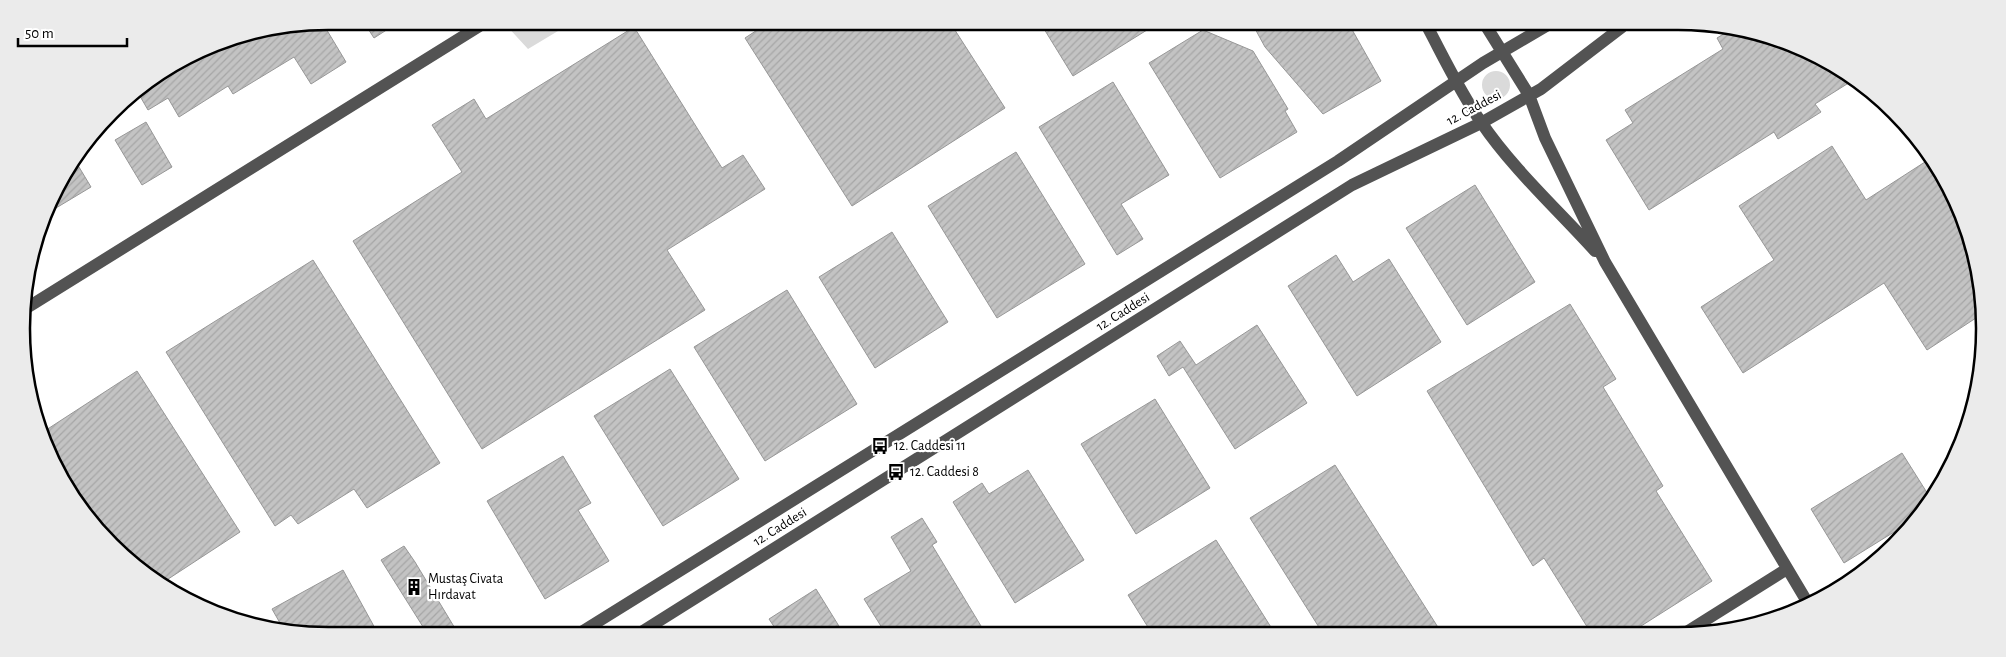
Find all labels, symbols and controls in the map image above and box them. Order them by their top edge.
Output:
scale bar [18,15,126,47]
text: 50 m [25,26,54,41]
street label: 12. Caddesi [1444,88,1504,128]
street label: 12. Caddesi [1094,290,1152,334]
bus stop icon: 12. Caddesi 11 [870,436,890,456]
place label: 12. Caddesi 11 [894,439,966,453]
bus stop icon: 12. Caddesi 8 [886,462,906,482]
place label: 12. Caddesi 8 [910,465,979,479]
street label: 12. Caddesi [751,505,809,549]
place label: Mustaş Civata Hırdavat [428,572,504,602]
building icon: Mustaş Civata Hırdavat [404,577,424,597]

